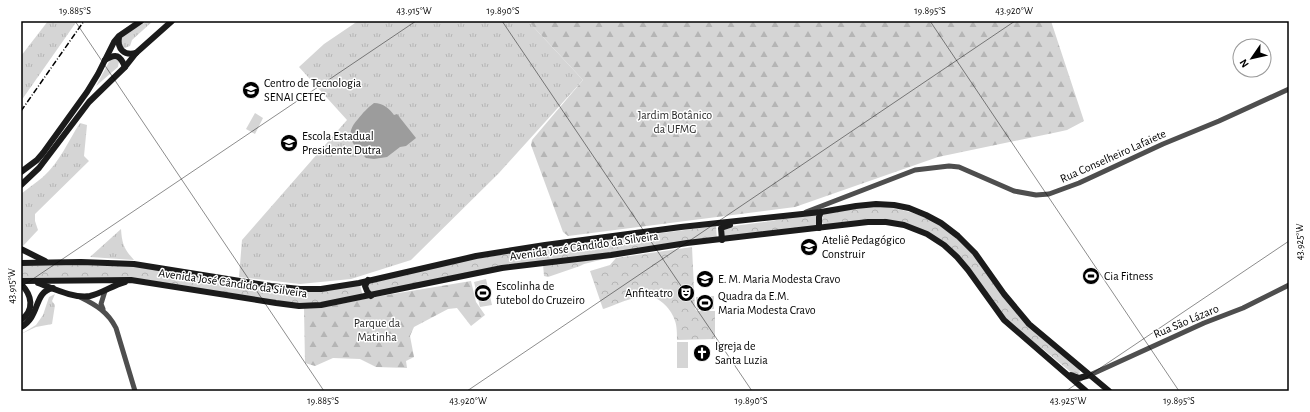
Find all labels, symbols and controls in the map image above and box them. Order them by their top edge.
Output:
text: 19.885°S [59,6,91,16]
text: 43.915°W [396,6,432,16]
text: 19.890°S [487,6,520,16]
text: 19.895°S [914,6,946,16]
text: 43.920°W [995,6,1033,16]
north arrow [1232,38,1272,78]
text: N [1237,57,1251,70]
place label: Centro de Tecnologia SENAI CETEC [264,77,362,103]
school or university icon: Centro de Tecnologia SENAI CETEC [241,80,261,100]
park label: Jardim Botânico da UFMG [638,109,712,135]
street label: Rua Conselheiro Lafaiete [1058,127,1168,185]
place label: Escola Estadual Presidente Dutra [302,130,381,156]
school or university icon: Escola Estadual Presidente Dutra [279,133,299,153]
text: 43.925°W [1295,224,1305,260]
street label: Avenida José Cândido da Silveira [509,230,660,262]
place label: Ateliê Pedagógico Construir [822,234,905,260]
school or university icon: Ateliê Pedagógico Construir [799,237,819,257]
sports icon: Cia Fitness [1081,266,1101,286]
street label: Avenida José Cândido da Silveira [158,267,309,299]
text: 43.915°W [7,268,17,304]
school or university icon: E. M. Maria Modesta Cravo [695,269,715,289]
place label: Cia Fitness [1104,270,1153,282]
place label: E. M. Maria Modesta Cravo [718,273,840,285]
place label: Escolinha de futebol do Cruzeiro [496,280,585,306]
sports icon: Escolinha de futebol do Cruzeiro [473,283,493,303]
theatre icon: Anfiteatro [676,283,696,303]
place label: Anfiteatro [625,287,673,299]
place label: Quadra da E.M. Maria Modesta Cravo [718,290,816,316]
sports icon: Quadra da E.M. Maria Modesta Cravo [695,293,715,313]
street label: Rua São Lázaro [1152,302,1220,340]
park label: Parque da Matinha [354,317,401,343]
place label: Igreja de Santa Luzia [715,340,768,366]
church icon: Igreja de Santa Luzia [692,343,712,363]
text: 19.885°S [307,396,339,406]
text: 43.920°W [449,396,487,406]
text: 19.890°S [735,396,768,406]
text: 43.925°W [1050,396,1086,406]
text: 19.895°S [1163,396,1195,406]

